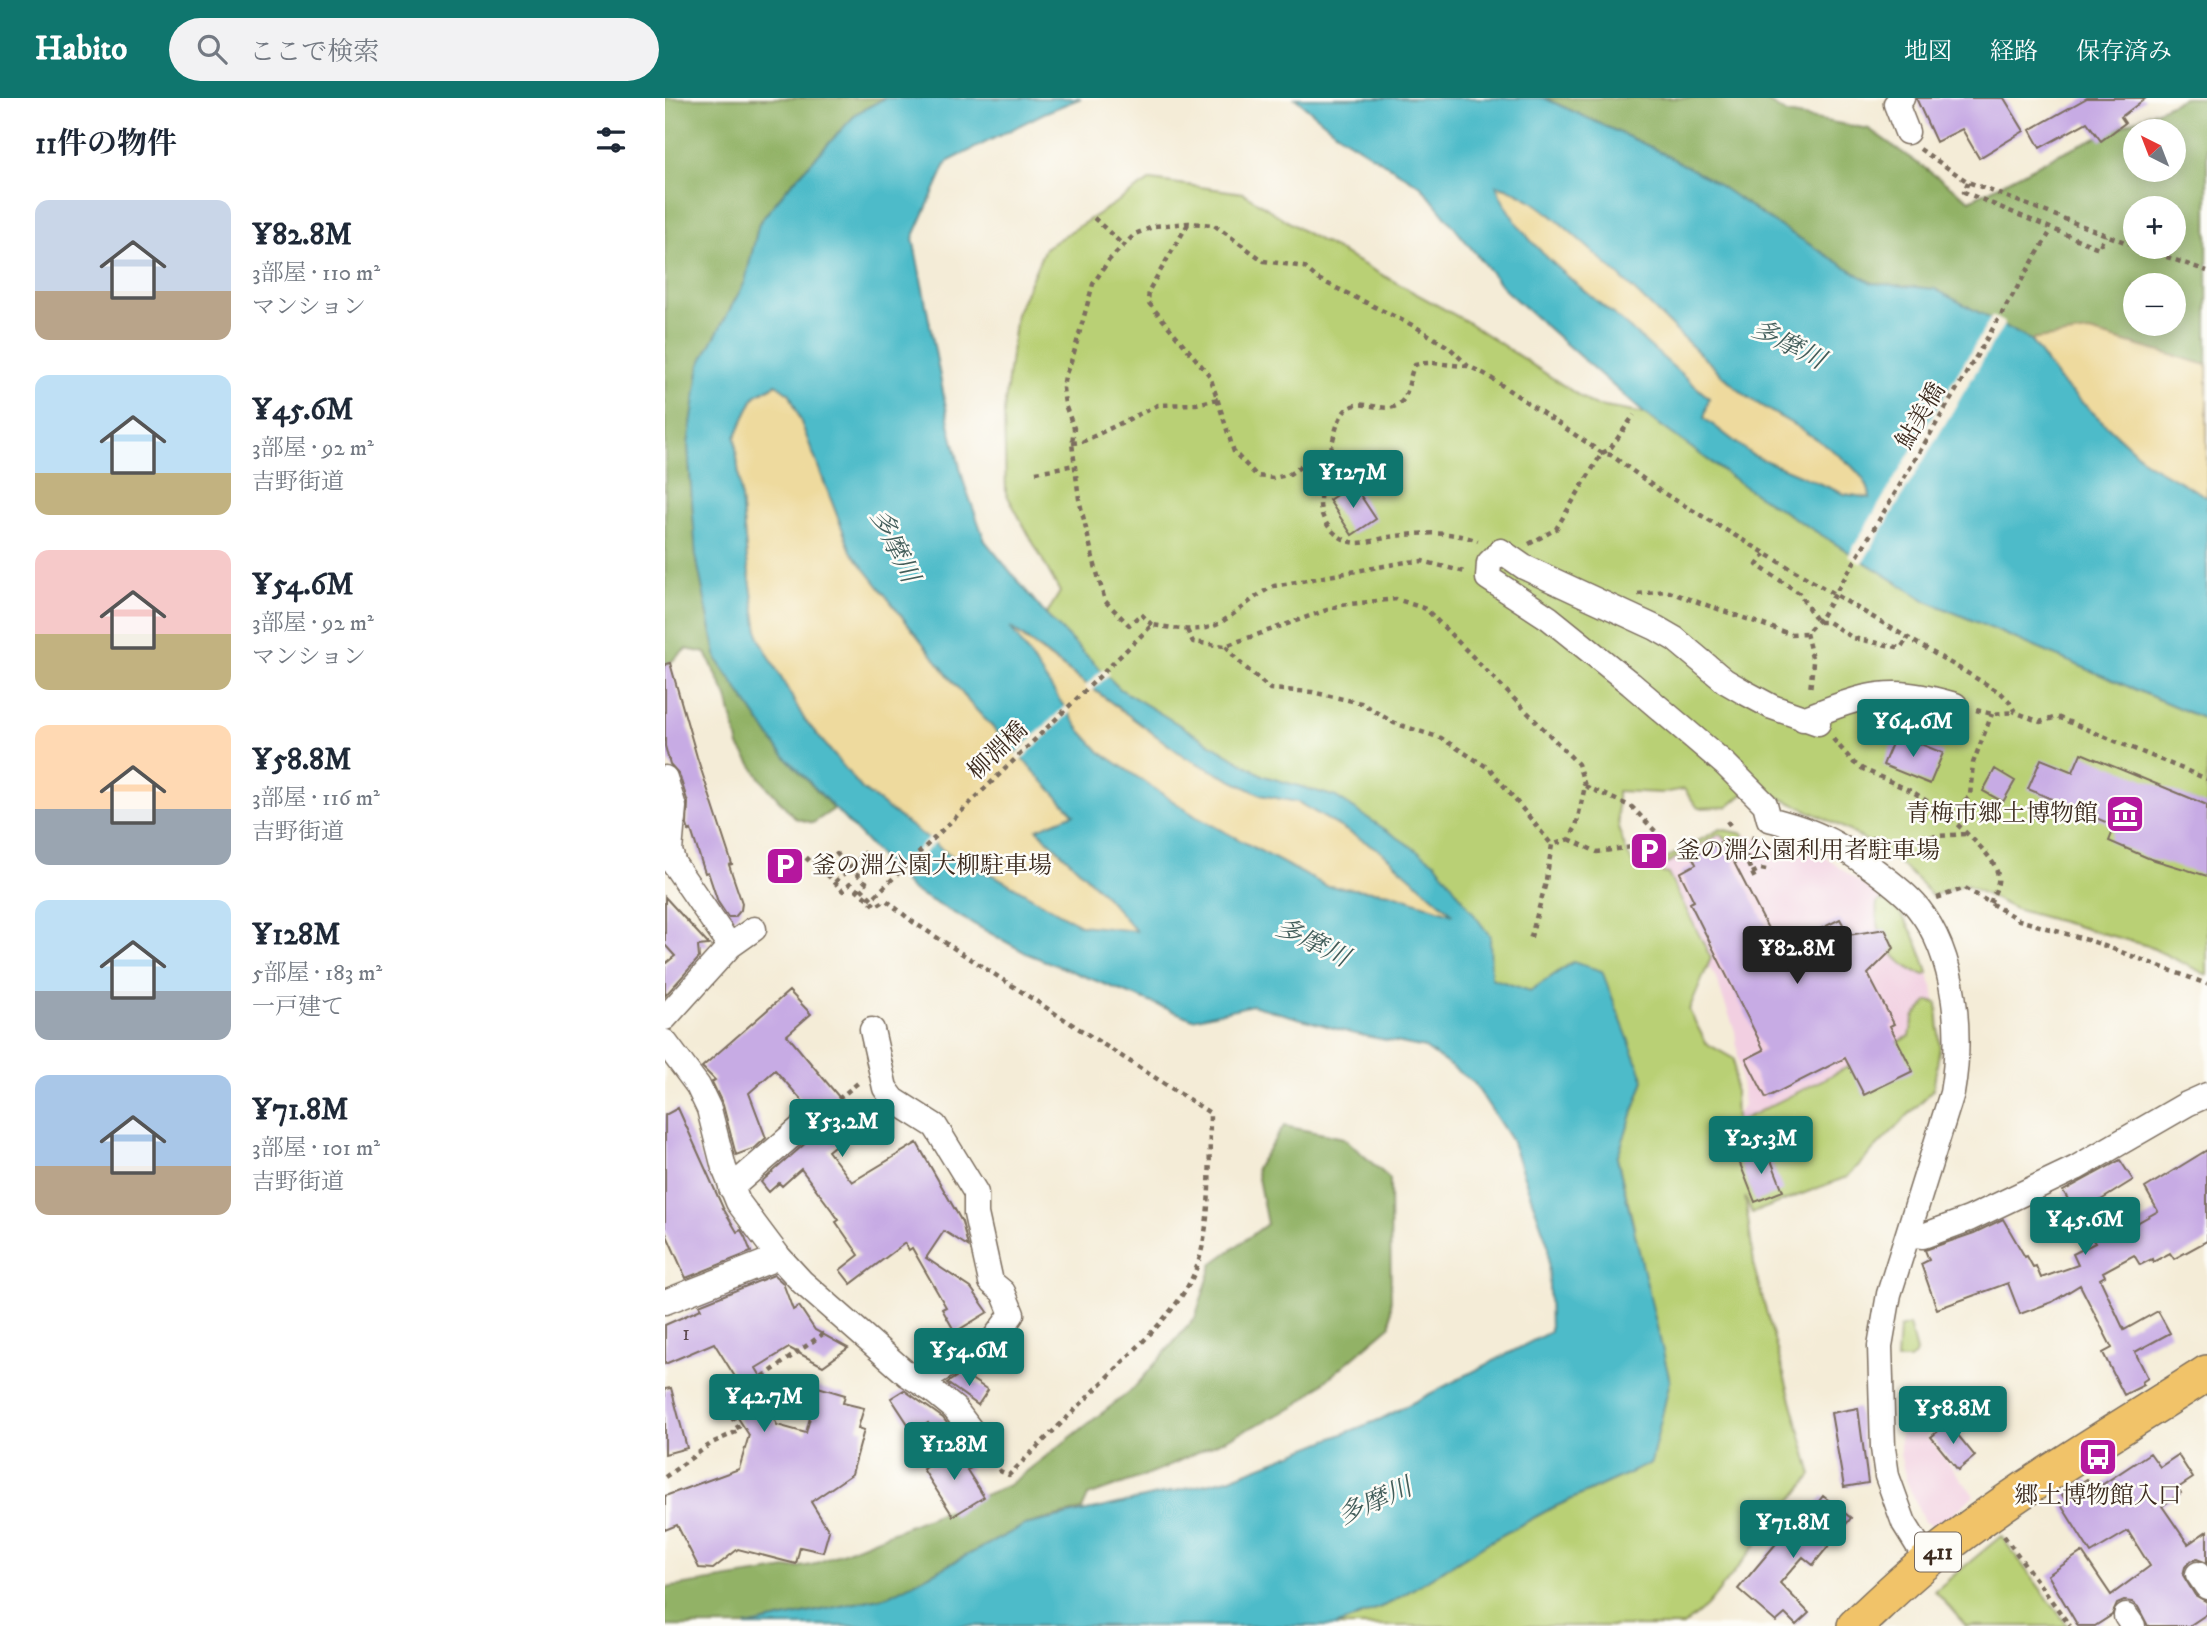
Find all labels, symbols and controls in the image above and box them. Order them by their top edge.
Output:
search box [169,18,659,81]
text: Habito [35,29,127,70]
icon: search [193,30,231,68]
text: ここで検索 [249,36,379,69]
text: 地図 [1904,37,1952,67]
text: 経路 [1990,37,2038,67]
text: 保存済み [2076,37,2172,67]
north arrow [2123,119,2186,182]
map controls [2123,119,2186,336]
icon: filters [592,121,630,159]
text: 11件の物件 [35,126,177,163]
button: + [2123,196,2186,259]
text: ¥82.8M [252,217,352,254]
icon: home [91,228,175,312]
text: 3部屋 · 110 m² [252,259,380,288]
button: − [2123,273,2186,336]
text: マンション [252,293,366,322]
water label: 多摩川 [1746,313,1833,379]
street label: 鮎美橋 [1890,377,1952,455]
text: ¥45.6M [252,392,353,429]
icon: home [91,403,175,487]
text: 3部屋 · 92 m² [252,434,374,463]
pin: ¥127M [1304,450,1402,510]
text: ¥127M [1319,458,1387,487]
text: 吉野街道 [252,468,344,497]
water label: 多摩川 [862,504,927,591]
text: ¥54.6M [252,567,354,604]
icon: home [91,578,175,662]
text: 3部屋 · 92 m² [252,609,374,638]
text: マンション [252,643,366,672]
pin: ¥64.6M [1856,700,1970,759]
text: ¥64.6M [1873,707,1953,736]
street label: 柳淵橋 [962,715,1034,787]
text: ¥58.8M [252,742,352,779]
icon: home [91,753,175,837]
text: 3部屋 · 116 m² [252,784,380,813]
museum icon: 青梅市郷土博物館 [2104,793,2146,835]
place label: 青梅市郷土博物館 [1906,799,2098,829]
text: 吉野街道 [252,818,344,847]
parking icon: 釜の淵公園利用者駐車場 [1628,830,1670,872]
place label: 釜の淵公園利用者駐車場 [1676,836,1940,866]
parking icon: 釜の淵公園大柳駐車場 [764,845,806,887]
place label: 釜の淵公園大柳駐車場 [812,851,1052,881]
water label: 多摩川 [1270,911,1357,976]
text: ¥128M [252,917,340,954]
pin: ¥82.8M [1740,926,1854,986]
icon: home [91,928,175,1012]
text: ¥82.8M [1759,934,1835,963]
text: 5部屋 · 183 m² [252,959,382,988]
text: 一戸建て [252,993,344,1022]
text: ¥71.8M [252,1092,349,1129]
pin: ¥53.2M [785,1100,899,1159]
icon: home [91,1103,175,1187]
text: ¥53.2M [805,1107,879,1136]
pin: ¥25.3M [1704,1116,1818,1176]
text: ¥25.3M [1725,1124,1797,1153]
text: 3部屋 · 101 m² [252,1134,380,1163]
text: 吉野街道 [252,1168,344,1197]
pin: ¥45.6M [2028,1198,2142,1257]
text: ¥45.6M [2046,1205,2124,1234]
house number: 1 [682,1321,690,1347]
pin: ¥54.6M [912,1328,1026,1388]
text: ¥54.6M [930,1336,1008,1365]
pin: ¥42.7M [707,1374,821,1434]
text: ¥42.7M [725,1382,803,1411]
pin: ¥58.8M [1896,1386,2010,1446]
text: ¥58.8M [1915,1394,1991,1423]
pin: ¥128M [905,1422,1003,1482]
text: ¥128M [920,1430,988,1459]
bus stop icon: 郷土博物館入口 [2077,1436,2119,1478]
water label: 多摩川 [1333,1470,1420,1533]
place label: 郷土博物館入口 [2014,1481,2182,1511]
pin: ¥71.8M [1736,1500,1850,1560]
text: ¥71.8M [1756,1508,1830,1537]
road number: 411 [1915,1532,1961,1572]

